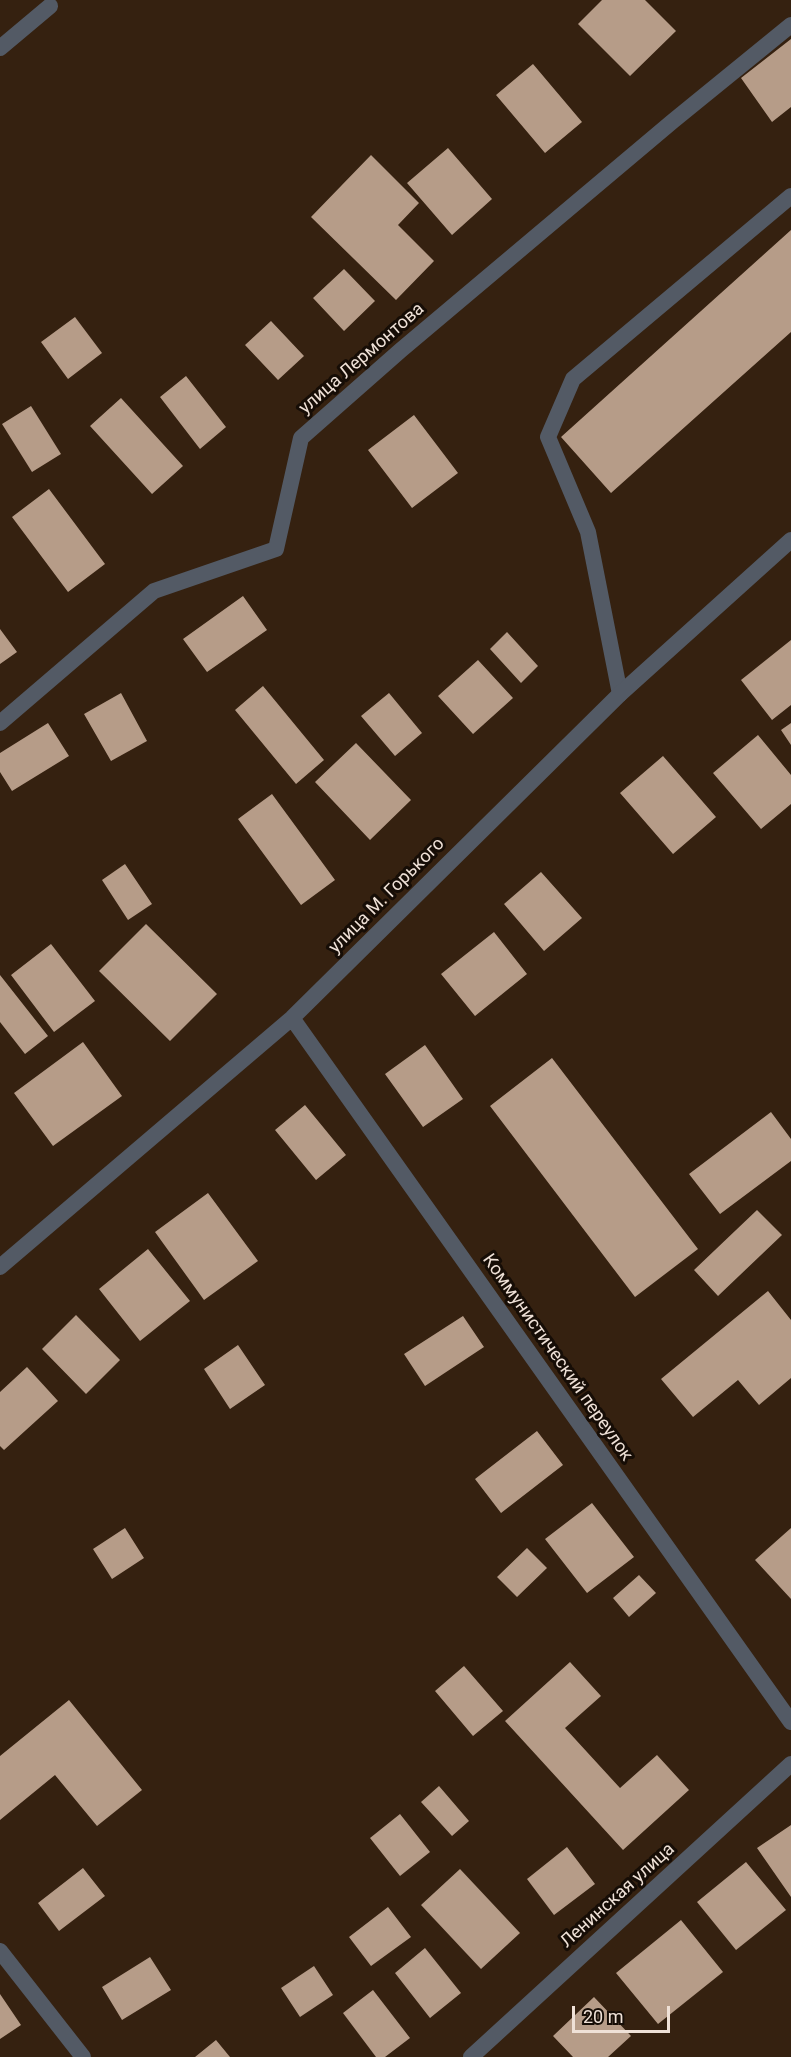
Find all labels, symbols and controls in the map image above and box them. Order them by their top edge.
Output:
street label: улица Лермонтова [295,299,429,419]
street label: улица М. Горького [325,834,449,958]
street label: Коммунистический переулок [477,1250,637,1466]
street label: Ленинская улица [556,1839,680,1953]
scale bar [575,1994,672,2032]
text: 20 m [583,2006,623,2027]

